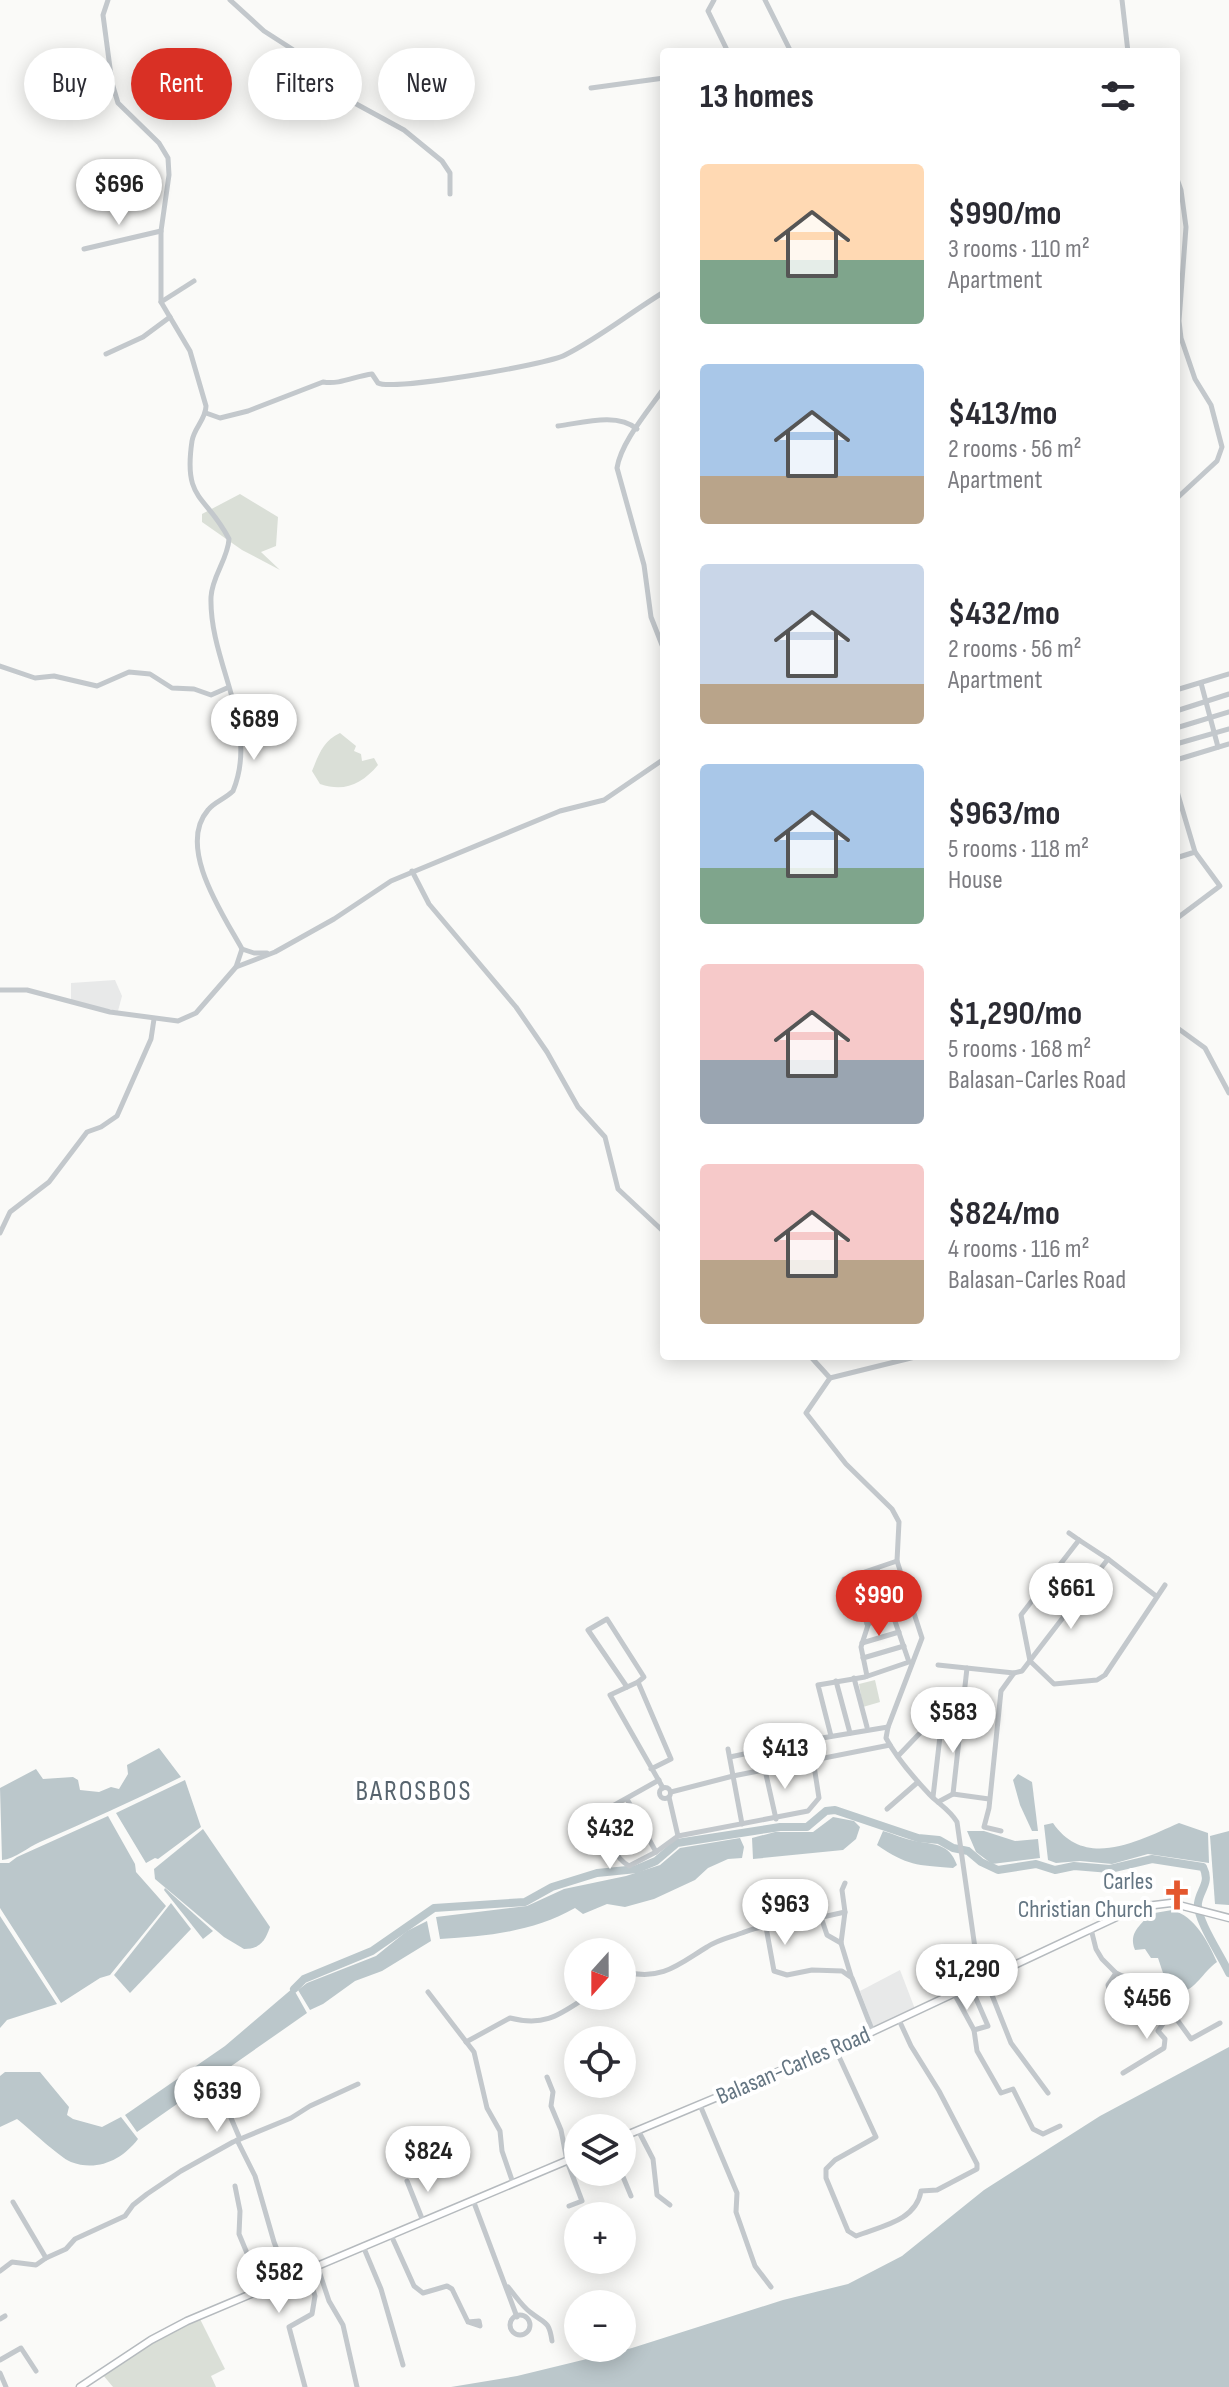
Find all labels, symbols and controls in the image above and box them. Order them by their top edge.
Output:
chip: Buy [24,48,115,120]
chip: Rent [131,48,232,120]
chip: Filters [248,48,362,120]
chip: New [378,48,475,120]
icon: filters [1096,74,1140,118]
text: 13 homes [700,76,814,117]
pin: $696 [72,159,166,227]
text: $696 [94,169,144,200]
text: $990/mo [948,193,1061,234]
icon: home [764,196,860,292]
text: 3 rooms · 110 m² [948,234,1090,265]
text: Apartment [948,265,1042,296]
text: $413/mo [948,393,1057,434]
icon: home [764,396,860,492]
text: 2 rooms · 56 m² [948,434,1082,465]
text: Apartment [948,465,1042,496]
text: $432/mo [948,593,1060,634]
icon: home [764,596,860,692]
text: 2 rooms · 56 m² [948,634,1082,665]
text: Apartment [948,665,1042,696]
pin: $689 [207,694,301,762]
text: $689 [229,704,279,735]
text: $963/mo [948,793,1060,834]
icon: home [764,796,860,892]
text: 5 rooms · 118 m² [948,834,1089,865]
text: House [948,865,1003,896]
text: $1,290/mo [948,993,1082,1034]
icon: home [764,996,860,1092]
text: 5 rooms · 168 m² [948,1034,1091,1065]
text: Balasan-Carles Road [948,1065,1126,1096]
text: $824/mo [948,1193,1060,1234]
icon: home [764,1196,860,1292]
text: 4 rooms · 116 m² [948,1234,1090,1265]
text: Balasan-Carles Road [948,1265,1126,1296]
pin: $661 [1024,1563,1118,1631]
pin: $990 [832,1570,926,1638]
text: $661 [1047,1573,1095,1604]
text: $990 [854,1580,904,1611]
pin: $583 [906,1687,1000,1755]
text: $583 [929,1697,977,1728]
pin: $413 [738,1723,832,1791]
text: $413 [761,1733,809,1764]
district label: BAROSBOS [356,1775,472,1808]
pin: $432 [563,1803,657,1871]
text: $432 [586,1813,634,1844]
place label: Carles Christian Church [1018,1867,1153,1924]
church icon: Carles Christian Church [1160,1878,1194,1912]
pin: $963 [738,1879,832,1947]
text: $963 [760,1889,810,1920]
north arrow [564,1938,636,2010]
map controls [564,1938,636,2362]
pin: $1,290 [902,1944,1032,2012]
text: $1,290 [934,1954,1000,1985]
pin: $456 [1100,1973,1194,2041]
text: $456 [1122,1983,1172,2014]
street label: Balasan-Carles Road [712,2020,875,2111]
button: locate [564,2026,636,2098]
pin: $639 [170,2066,264,2134]
text: $639 [192,2076,242,2107]
button: layers [564,2114,636,2186]
pin: $824 [381,2126,475,2194]
text: $824 [403,2136,453,2167]
button: + [564,2202,636,2274]
pin: $582 [232,2247,326,2315]
text: $582 [255,2257,303,2288]
button: − [564,2290,636,2362]

